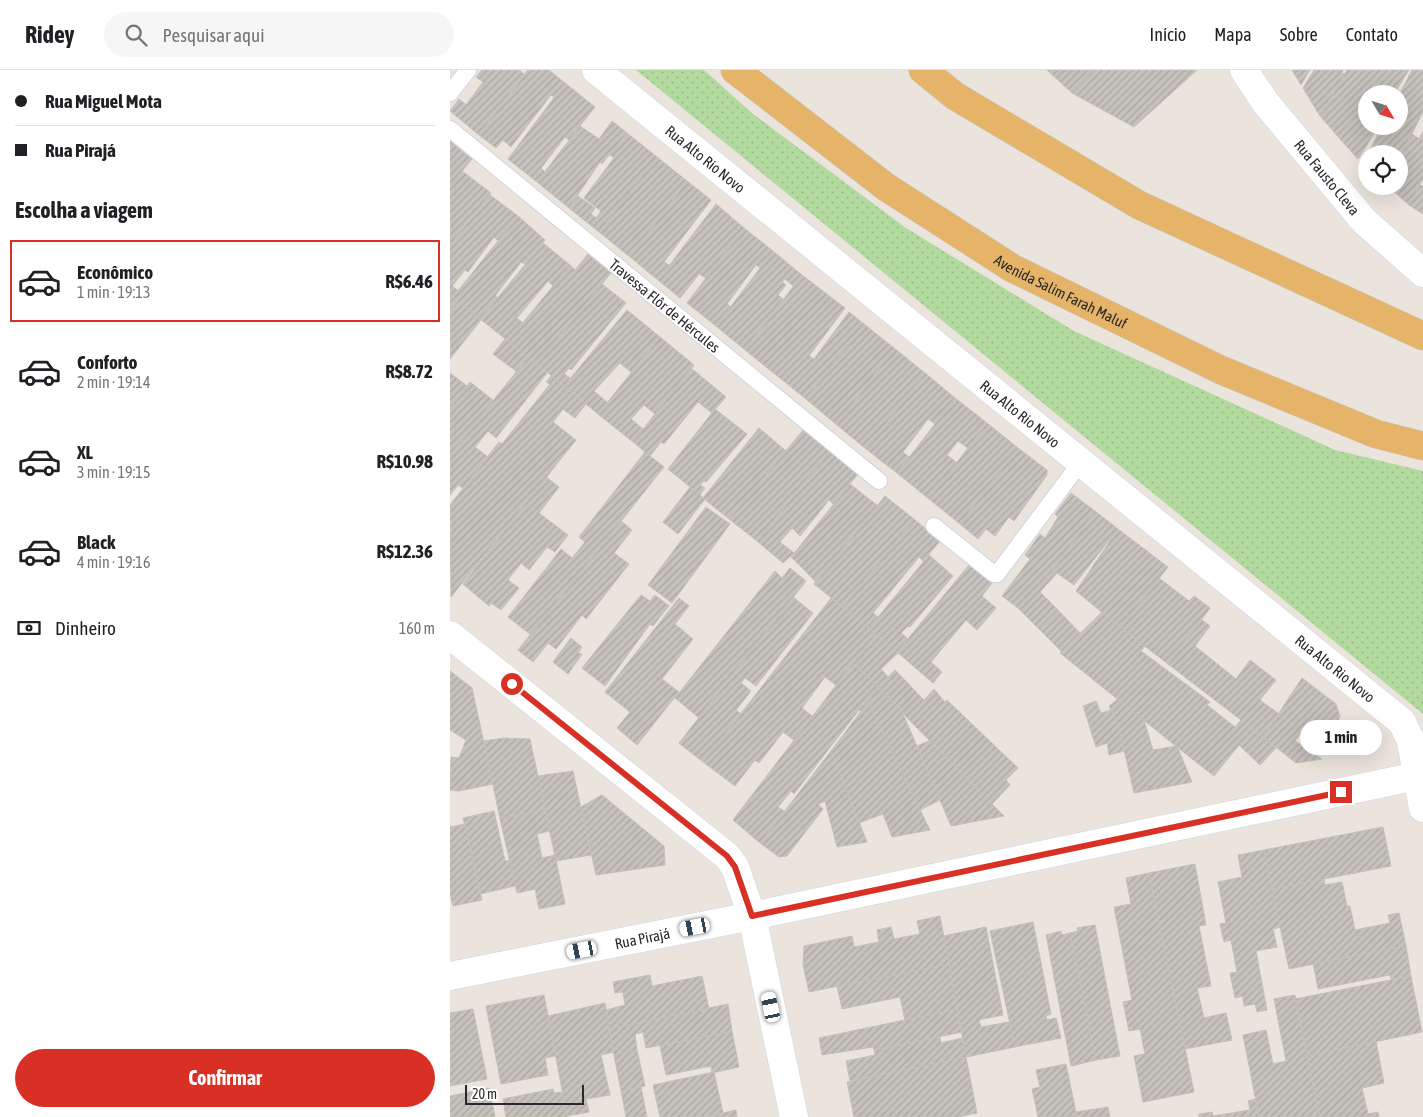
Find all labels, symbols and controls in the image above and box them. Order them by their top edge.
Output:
search box [104,12,454,57]
text: Ridey [25,21,74,48]
icon: search [122,21,150,49]
text: Pesquisar aqui [162,24,265,46]
text: Início [1150,24,1186,45]
text: Mapa [1214,24,1252,45]
text: Sobre [1280,24,1318,45]
text: Contato [1346,24,1398,45]
north arrow [1358,85,1408,135]
map controls [1358,85,1408,195]
text: Rua Miguel Mota [45,90,162,112]
street label: Rua Alto Rio Novo [662,121,749,196]
street label: Rua Fausto Cleva [1291,136,1364,218]
text: Rua Pirajá [45,139,116,161]
button: locate [1358,145,1408,195]
text: Escolha a viagem [15,197,153,223]
street label: Avenida Salim Farah Maluf [991,251,1130,331]
street label: Travessa Flôr de Hércules [606,255,723,356]
icon: car [17,259,62,304]
text: Econômico [77,261,153,283]
text: R$6.46 [385,270,433,292]
text: 1 min · 19:13 [77,283,150,301]
icon: car [17,349,62,394]
text: Conforto [77,351,138,373]
text: R$8.72 [385,360,433,382]
text: 2 min · 19:14 [77,373,150,391]
street label: Rua Alto Rio Novo [977,376,1064,451]
icon: car [17,439,62,484]
text: XL [77,441,93,463]
text: R$10.98 [376,450,433,472]
text: 3 min · 19:15 [77,463,150,481]
icon: car [17,529,62,574]
text: Black [77,531,115,553]
text: R$12.36 [376,540,433,562]
text: 4 min · 19:16 [77,553,150,571]
icon: cash [15,614,43,642]
text: Dinheiro [55,617,116,639]
text: 160 m [399,619,435,637]
street label: Rua Alto Rio Novo [1292,631,1379,705]
route start [501,673,523,695]
callout: 1 min [1300,720,1382,754]
text: 1 min [1325,728,1357,746]
route end [1330,781,1352,803]
car [678,917,711,937]
street label: Rua Pirajá [613,924,671,952]
car [565,940,598,960]
car [760,991,781,1023]
button: Confirmar [15,1049,435,1107]
scale bar [465,1082,584,1105]
text: 20 m [472,1086,497,1102]

